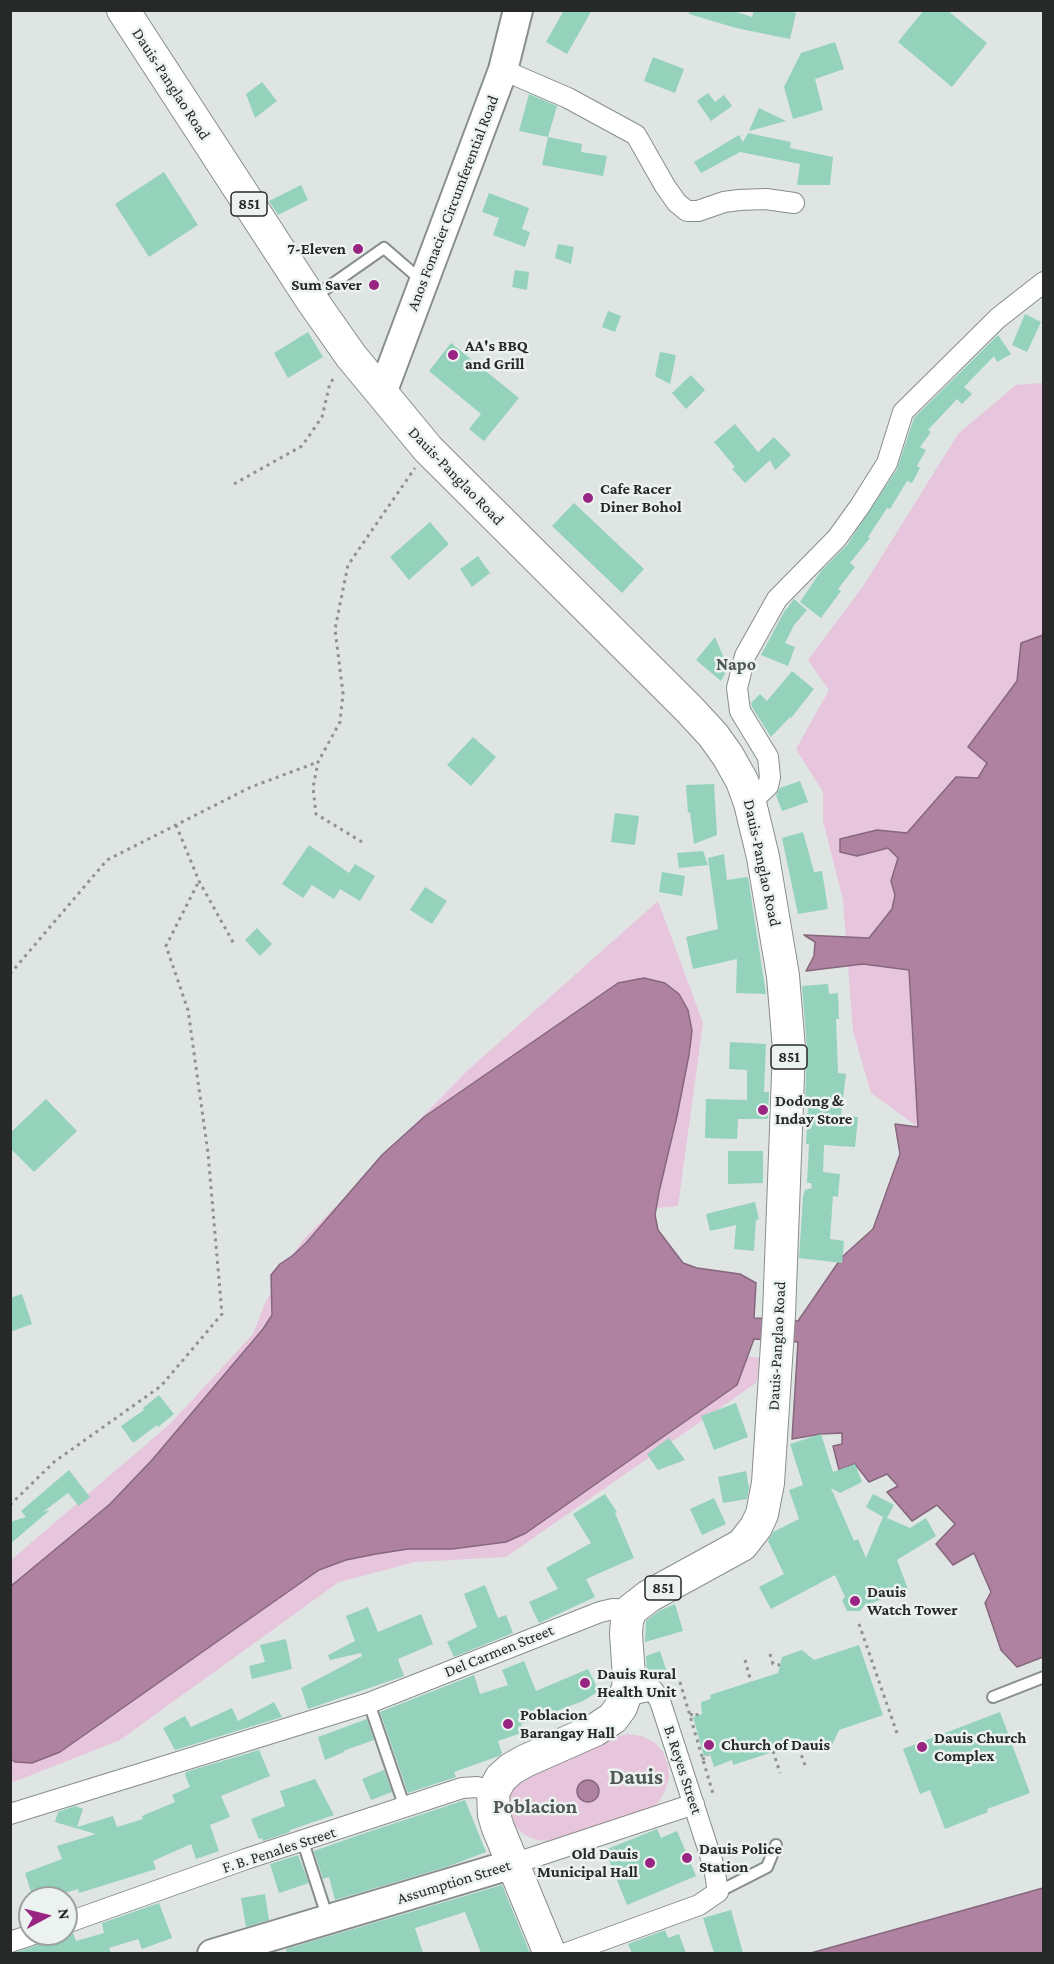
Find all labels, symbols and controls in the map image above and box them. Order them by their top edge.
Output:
street label: Dauis-Panglao Road [128,25,214,143]
street label: Anos Fonacier Circumferential Road [403,93,503,313]
road number: 851 [231,192,267,216]
place label: 7-Eleven [287,239,346,259]
marker: 7-Eleven [351,242,365,256]
place label: Sum Saver [291,275,362,295]
marker: Sum Saver [367,278,381,292]
place label: AA's BBQ and Grill [465,336,528,374]
marker: AA's BBQ and Grill [446,348,460,362]
street label: Dauis-Panglao Road [404,423,508,529]
place label: Cafe Racer Diner Bohol [600,479,682,517]
marker: Cafe Racer Diner Bohol [581,491,595,505]
district label: Napo [716,653,756,675]
street label: Dauis-Panglao Road [739,798,785,928]
road number: 851 [771,1045,807,1069]
place label: Dodong & Inday Store [775,1091,852,1129]
marker: Dodong & Inday Store [756,1103,770,1117]
street label: Dauis-Panglao Road [764,1281,790,1411]
road number: 851 [645,1576,681,1600]
place label: Dauis Watch Tower [867,1582,958,1620]
marker: Dauis Watch Tower [848,1594,862,1608]
street label: Del Carmen Street [441,1620,557,1682]
place label: Dauis Rural Health Unit [597,1664,676,1702]
marker: Dauis Rural Health Unit [578,1676,592,1690]
place label: Poblacion Barangay Hall [520,1705,615,1743]
marker: Poblacion Barangay Hall [501,1717,515,1731]
street label: B. Reyes Street [660,1723,706,1817]
place label: Dauis Church Complex [934,1728,1026,1766]
place label: Church of Dauis [721,1735,830,1755]
marker: Church of Dauis [702,1738,716,1752]
marker: Dauis Church Complex [915,1740,929,1754]
district label: Dauis [609,1764,663,1790]
district label: Poblacion [493,1795,577,1819]
street label: F. B. Penales Street [220,1823,338,1877]
place label: Dauis Police Station [699,1839,782,1877]
place label: Old Dauis Municipal Hall [537,1844,638,1882]
marker: Dauis Police Station [680,1851,694,1865]
street label: Assumption Street [395,1856,513,1908]
marker: Old Dauis Municipal Hall [643,1856,657,1870]
north arrow [18,1886,78,1946]
text: N [55,1908,73,1920]

